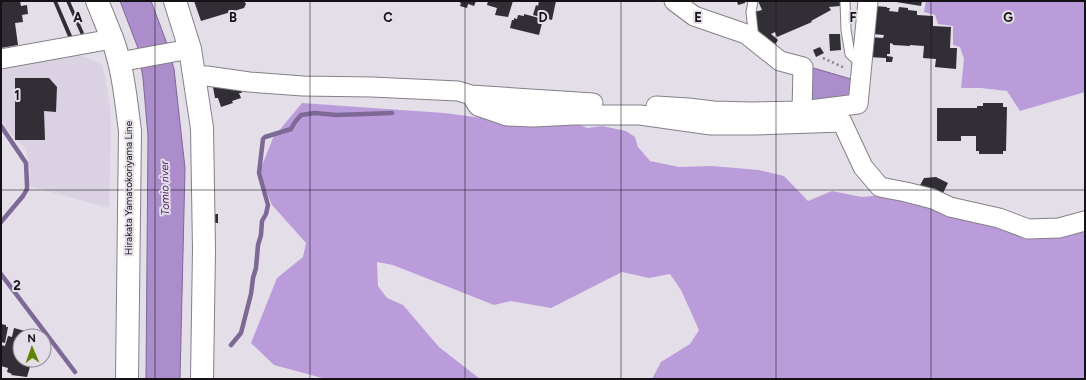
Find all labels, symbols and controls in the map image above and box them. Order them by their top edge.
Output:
text: A [73,10,83,25]
text: B [229,10,237,25]
text: C [383,10,393,25]
text: D [538,10,548,25]
text: E [694,10,702,25]
text: F [849,10,857,25]
text: G [1003,10,1013,25]
text: 1 [14,88,20,103]
street label: Hirakata Yamatokoriyama Line [122,120,135,255]
water label: Tomio river [158,159,172,215]
text: 2 [13,278,21,293]
north arrow [12,328,52,368]
text: N [27,332,36,345]

